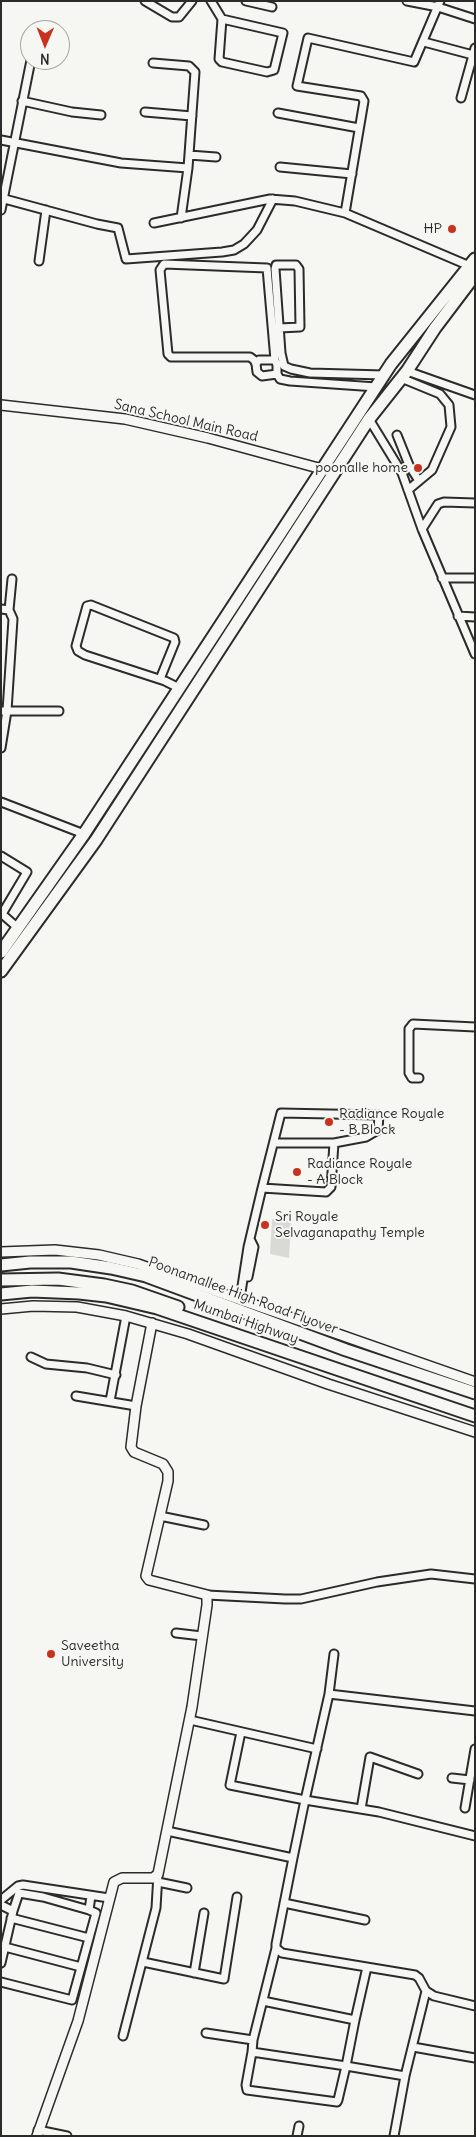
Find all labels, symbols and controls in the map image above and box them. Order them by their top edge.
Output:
north arrow [20,20,70,70]
text: N [40,50,50,68]
place label: HP [424,221,442,237]
marker: HP [446,223,458,235]
street label: Sana School Main Road [112,396,260,446]
place label: poonalle home [315,460,408,476]
marker: poonalle home [412,462,424,474]
place label: Radiance Royale - B Block [339,1106,444,1138]
marker: Radiance Royale - B Block [323,1116,335,1128]
place label: Radiance Royale - A Block [307,1156,412,1188]
marker: Radiance Royale - A Block [291,1166,303,1178]
place label: Sri Royale Selvaganapathy Temple [275,1209,425,1242]
marker: Sri Royale Selvaganapathy Temple [259,1219,271,1231]
street label: Poonamallee High Road Flyover [146,1254,340,1338]
street label: Mumbai Highway [191,1296,301,1348]
place label: Saveetha University [61,1638,124,1670]
marker: Saveetha University [45,1648,57,1660]

